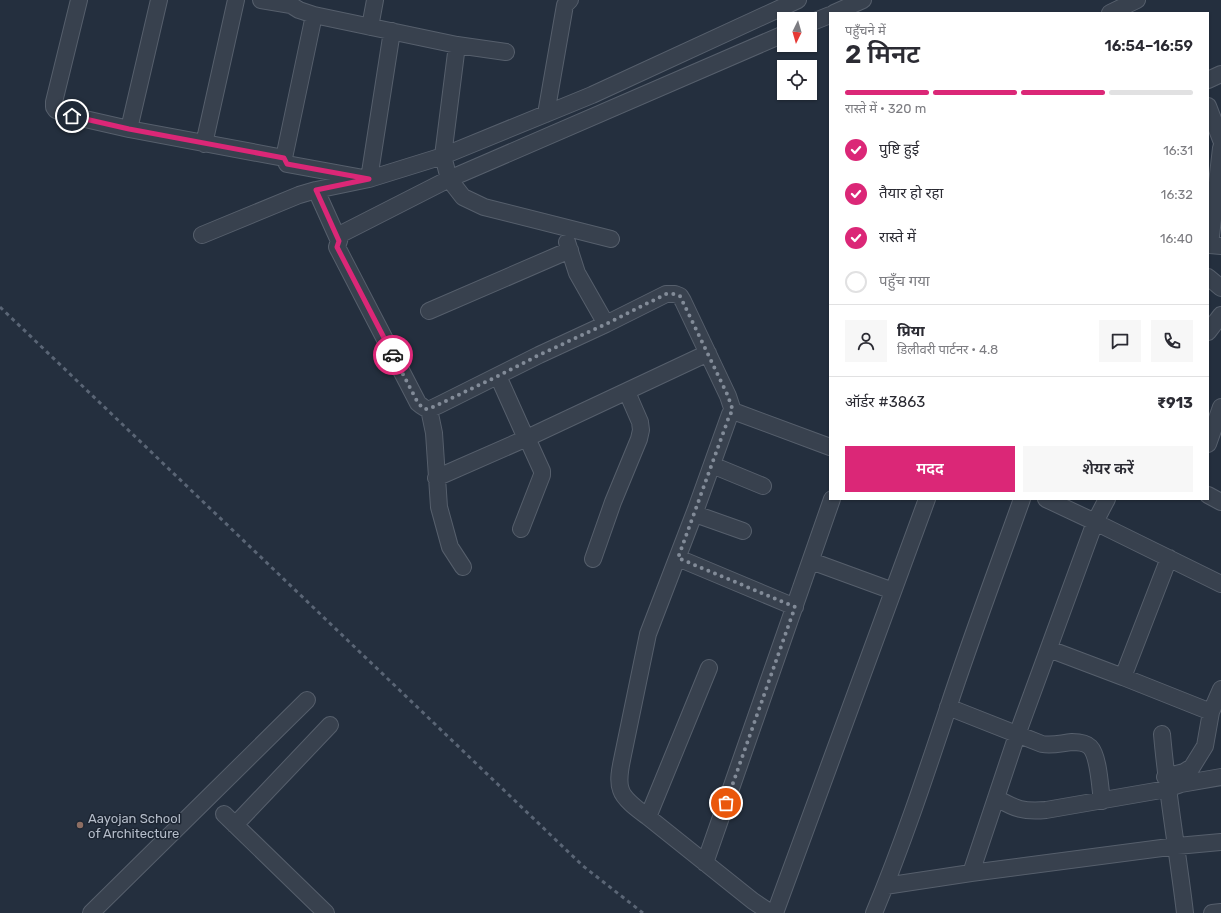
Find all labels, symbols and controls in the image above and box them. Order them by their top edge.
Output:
north arrow [777,12,817,52]
map controls [777,12,817,100]
text: पहुँचने में [845,23,886,38]
text: 16:54–16:59 [1105,37,1193,55]
text: 2 मिनट [845,39,920,70]
button: locate [777,60,817,100]
pin [55,99,89,133]
text: रास्ते में · 320 m [845,101,926,116]
icon: home [61,105,83,127]
icon: check [845,139,867,161]
text: पुष्टि हुई [879,140,919,158]
text: 16:31 [1163,143,1193,158]
icon: check [845,183,867,205]
text: तैयार हो रहा [879,184,943,202]
text: 16:32 [1161,187,1193,202]
icon: check [845,227,867,249]
text: रास्ते में [879,228,916,246]
text: 16:40 [1160,231,1193,246]
text: पहुँच गया [879,272,930,290]
button: person [845,320,887,362]
button: chat [1099,320,1141,362]
button: phone [1151,320,1193,362]
text: प्रिया [897,322,925,340]
courier [373,335,413,375]
text: डिलीवरी पार्टनर · 4.8 [897,342,998,357]
icon: car [382,344,404,366]
text: ऑर्डर #3863 [845,393,925,411]
text: ₹913 [1157,394,1193,412]
button: मदद [845,446,1015,492]
button: शेयर करें [1023,446,1193,492]
pin [709,786,743,820]
icon: bag [715,792,737,814]
place label: Aayojan School of Architecture [88,811,181,841]
marker: Aayojan School of Architecture [75,820,85,830]

